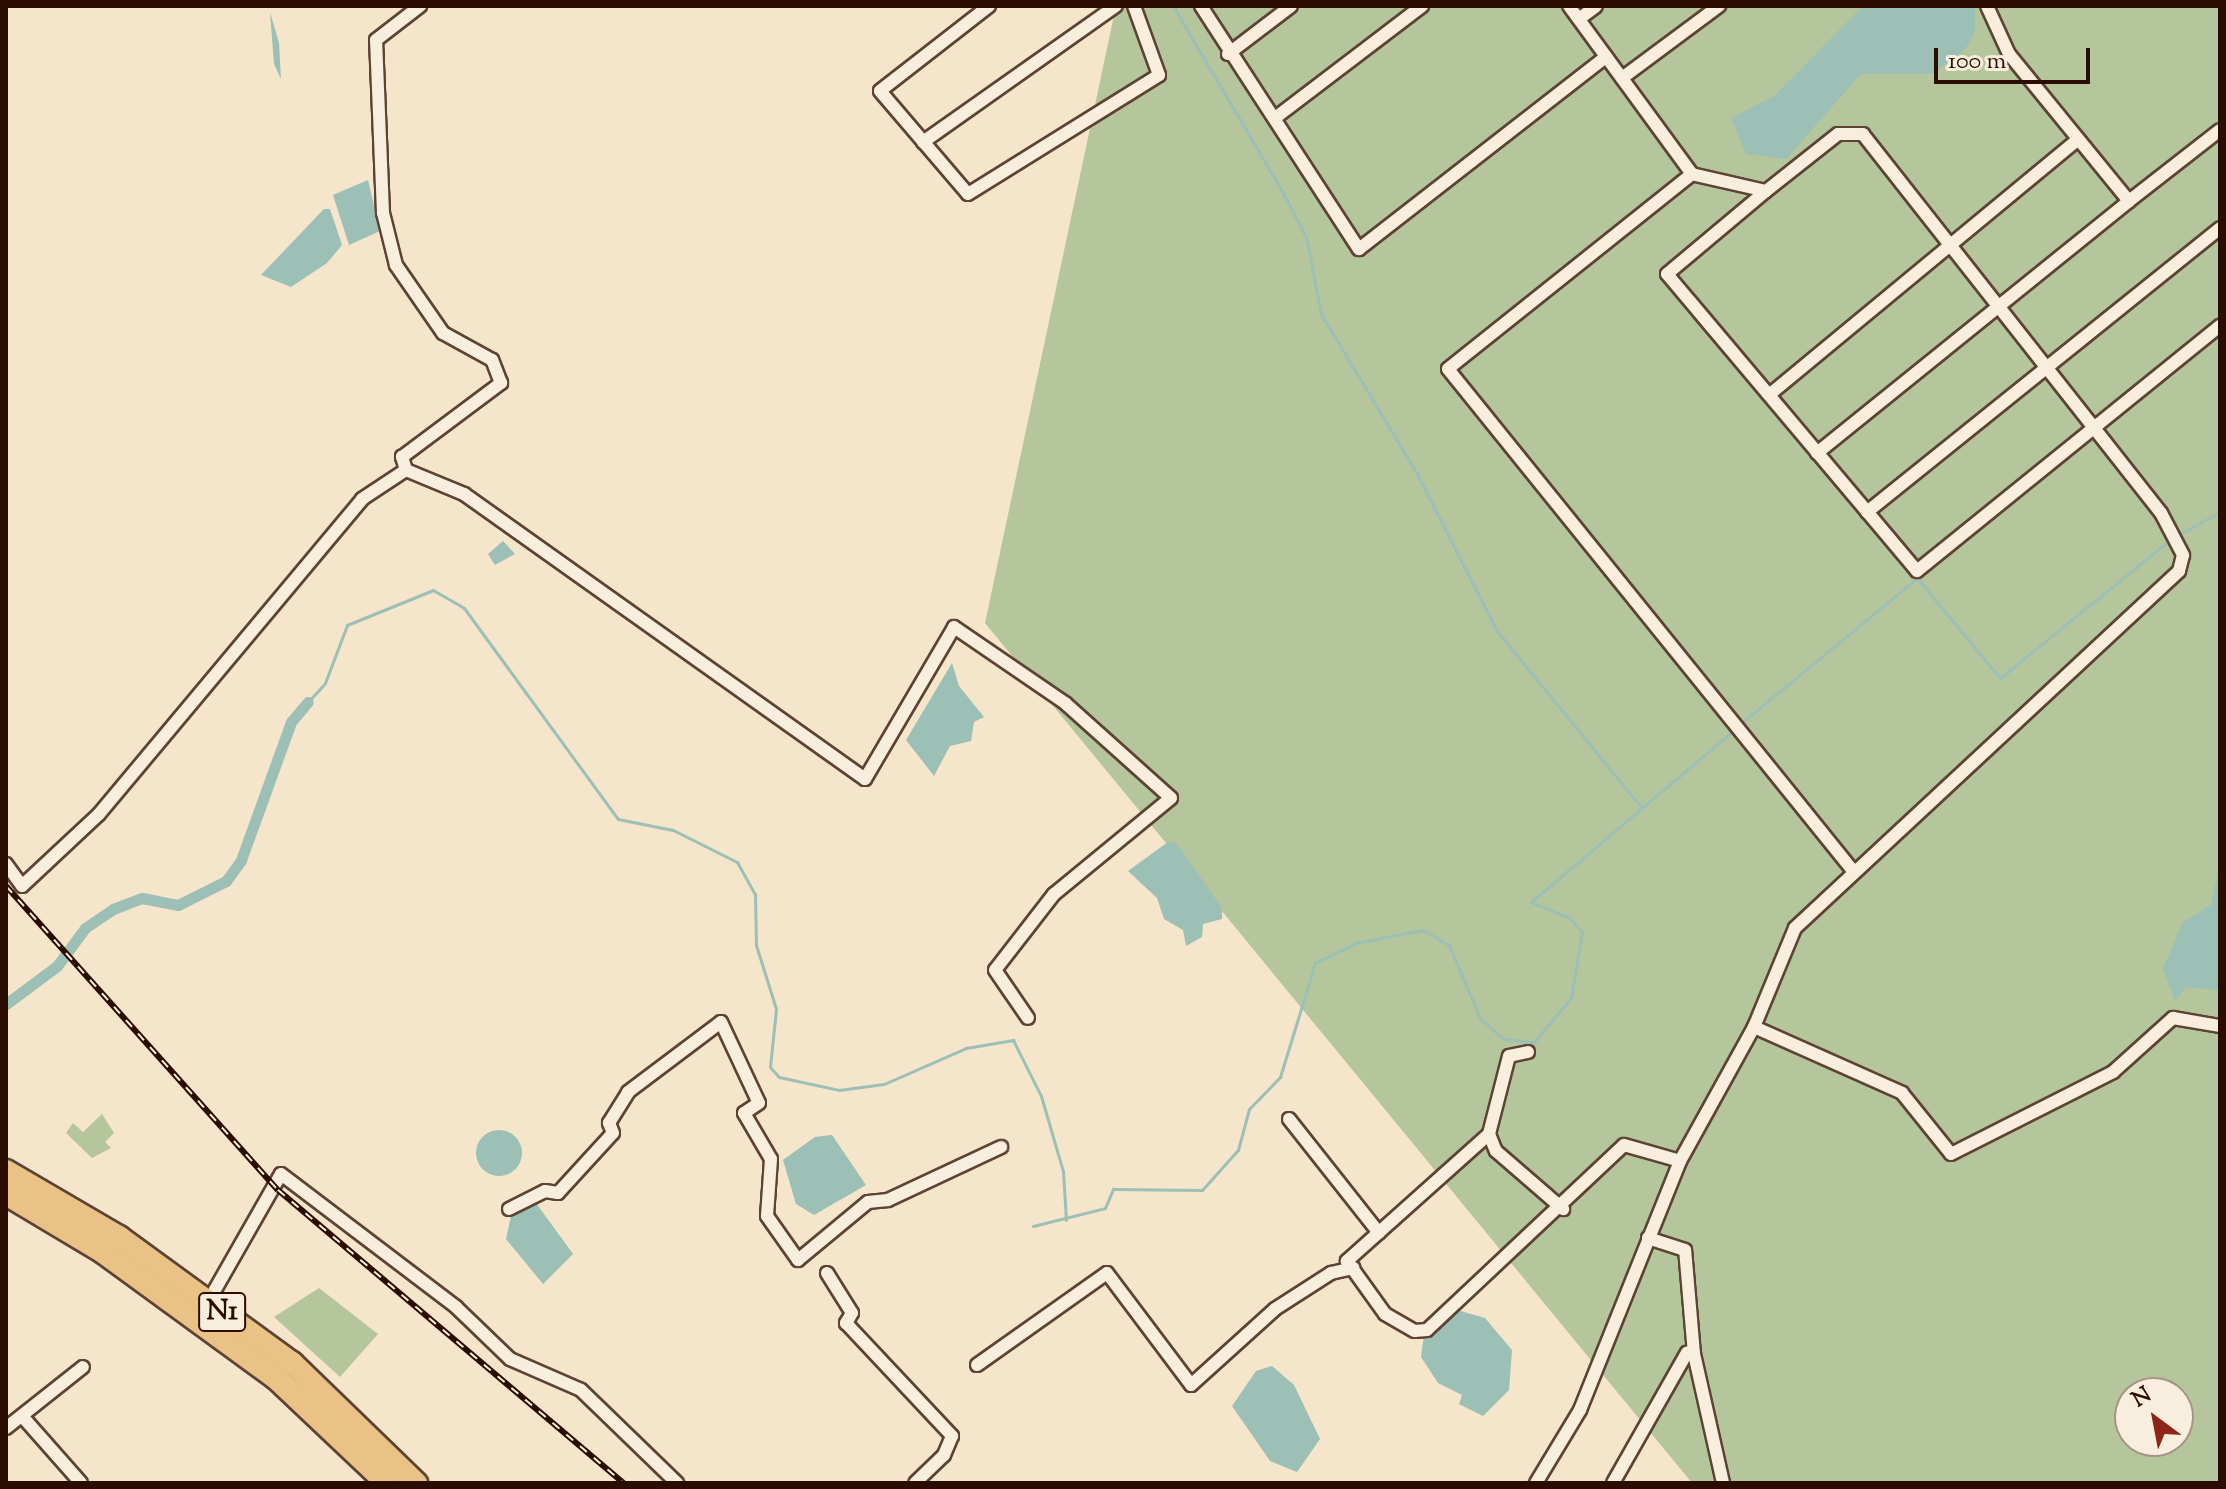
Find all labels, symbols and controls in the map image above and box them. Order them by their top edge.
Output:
scale bar [1938,32,2094,82]
text: 100 m [1948,45,2006,79]
road number: N1 [198,1288,246,1336]
north arrow [2114,1377,2194,1457]
text: N [2126,1380,2158,1417]

